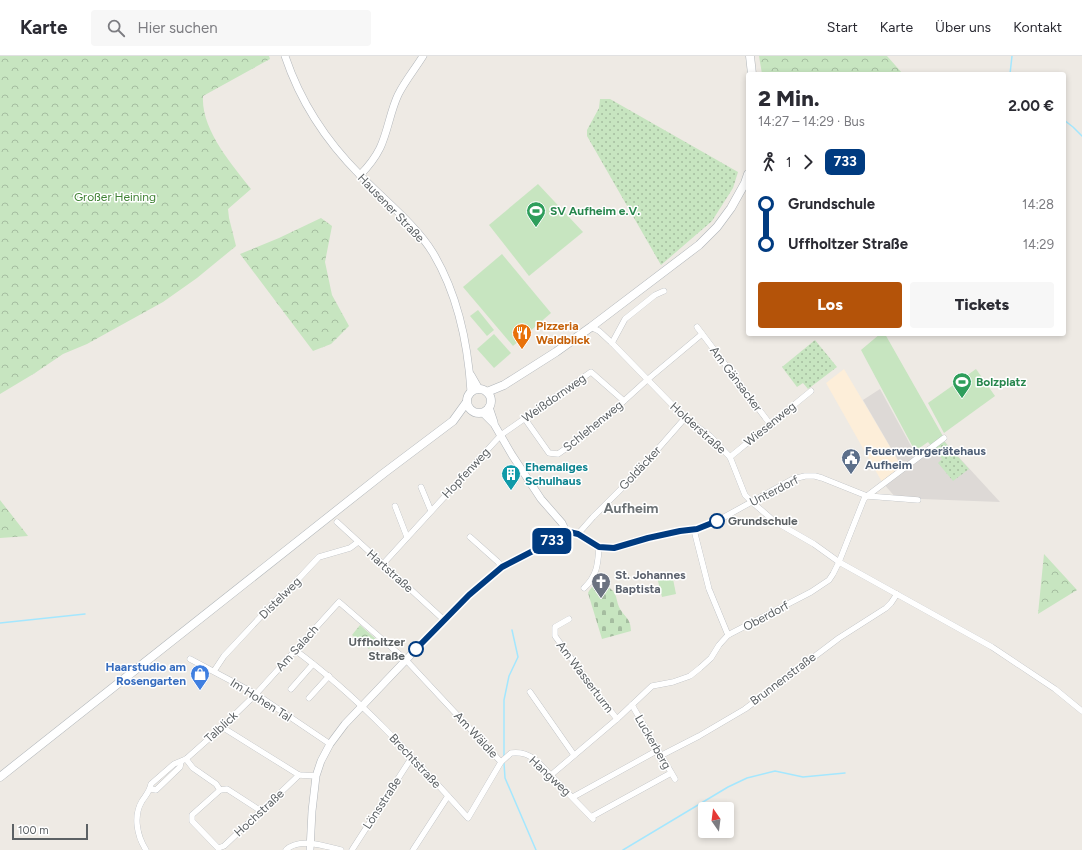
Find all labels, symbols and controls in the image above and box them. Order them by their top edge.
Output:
search box [91,10,371,46]
text: Karte [20,16,67,39]
icon: search [105,17,127,39]
text: Hier suchen [137,19,218,37]
text: Start [827,19,858,36]
text: Karte [880,19,913,36]
text: Über uns [935,19,991,36]
text: Kontakt [1013,19,1062,36]
text: 2 Min. [758,85,820,112]
text: 2.00 € [1008,97,1054,115]
text: 14:27 – 14:29 · Bus [758,114,865,129]
icon: walk [758,151,780,173]
icon: forward [797,151,819,173]
text: 733 [833,153,857,170]
text: 1 [786,155,791,170]
street label: Hausener Straße [355,171,427,245]
park label: Großer Heining [74,190,156,204]
text: Grundschule [788,195,875,213]
text: 14:28 [1022,197,1054,212]
sports icon: SV Aufheim e.V. [525,200,547,228]
place label: SV Aufheim e.V. [550,204,640,218]
text: Uffholtzer Straße [788,235,908,253]
text: 14:29 [1023,237,1054,252]
button: Los [758,282,902,328]
button: Tickets [910,282,1054,328]
place label: Pizzeria Waldblick [536,319,591,347]
restaurant icon: Pizzeria Waldblick [511,322,533,350]
street label: Am Gänsacker [707,344,765,414]
street label: Weißdornweg [519,371,589,425]
sports icon: Bolzplatz [951,371,973,399]
place label: Bolzplatz [976,375,1026,389]
street label: Schlehenweg [560,398,626,454]
street label: Holderstraße [667,399,729,457]
street label: Wiesenweg [741,399,799,449]
street label: Goldäcker [616,443,664,493]
place label: Feuerwehrgerätehaus Aufheim [865,444,986,472]
street label: Hopfenweg [439,445,493,501]
public building icon: Feuerwehrgerätehaus Aufheim [840,447,862,475]
place label: Ehemaliges Schulhaus [525,460,588,488]
building icon: Ehemaliges Schulhaus [500,463,522,491]
street label: Unterdorf [747,473,801,509]
district label: Aufheim [603,500,659,517]
marker: Grundschule [709,513,725,529]
place label: Grundschule [728,514,798,528]
line badge: 733 [529,528,575,554]
text: 733 [540,532,564,549]
street label: Hartstraße [364,547,416,596]
place label: St. Johannes Baptista [615,568,686,596]
church icon: St. Johannes Baptista [590,571,612,599]
street label: Distelweg [256,574,304,622]
street label: Oberdorf [741,598,792,634]
street label: Am Salach [273,622,321,674]
place label: Uffholtzer Straße [349,635,405,663]
street label: Am Wasserturm [554,639,616,715]
marker: Uffholtzer Straße [408,641,424,657]
street label: Brunnenstraße [747,650,819,708]
place label: Haarstudio am Rosengarten [105,660,186,688]
shop icon: Haarstudio am Rosengarten [189,663,211,691]
street label: Im Hohen Tal [228,676,294,724]
street label: Talblick [202,708,240,746]
street label: Am Wäldle [451,709,501,761]
street label: Luckerberg [632,712,674,772]
street label: Brechtstraße [386,731,444,791]
street label: Hangweg [526,753,574,799]
street label: Lönsstraße [360,774,404,832]
street label: Hochstraße [231,786,287,840]
north arrow [698,802,734,838]
map controls [698,802,734,838]
scale bar [12,822,88,841]
text: 100 m [18,824,49,837]

